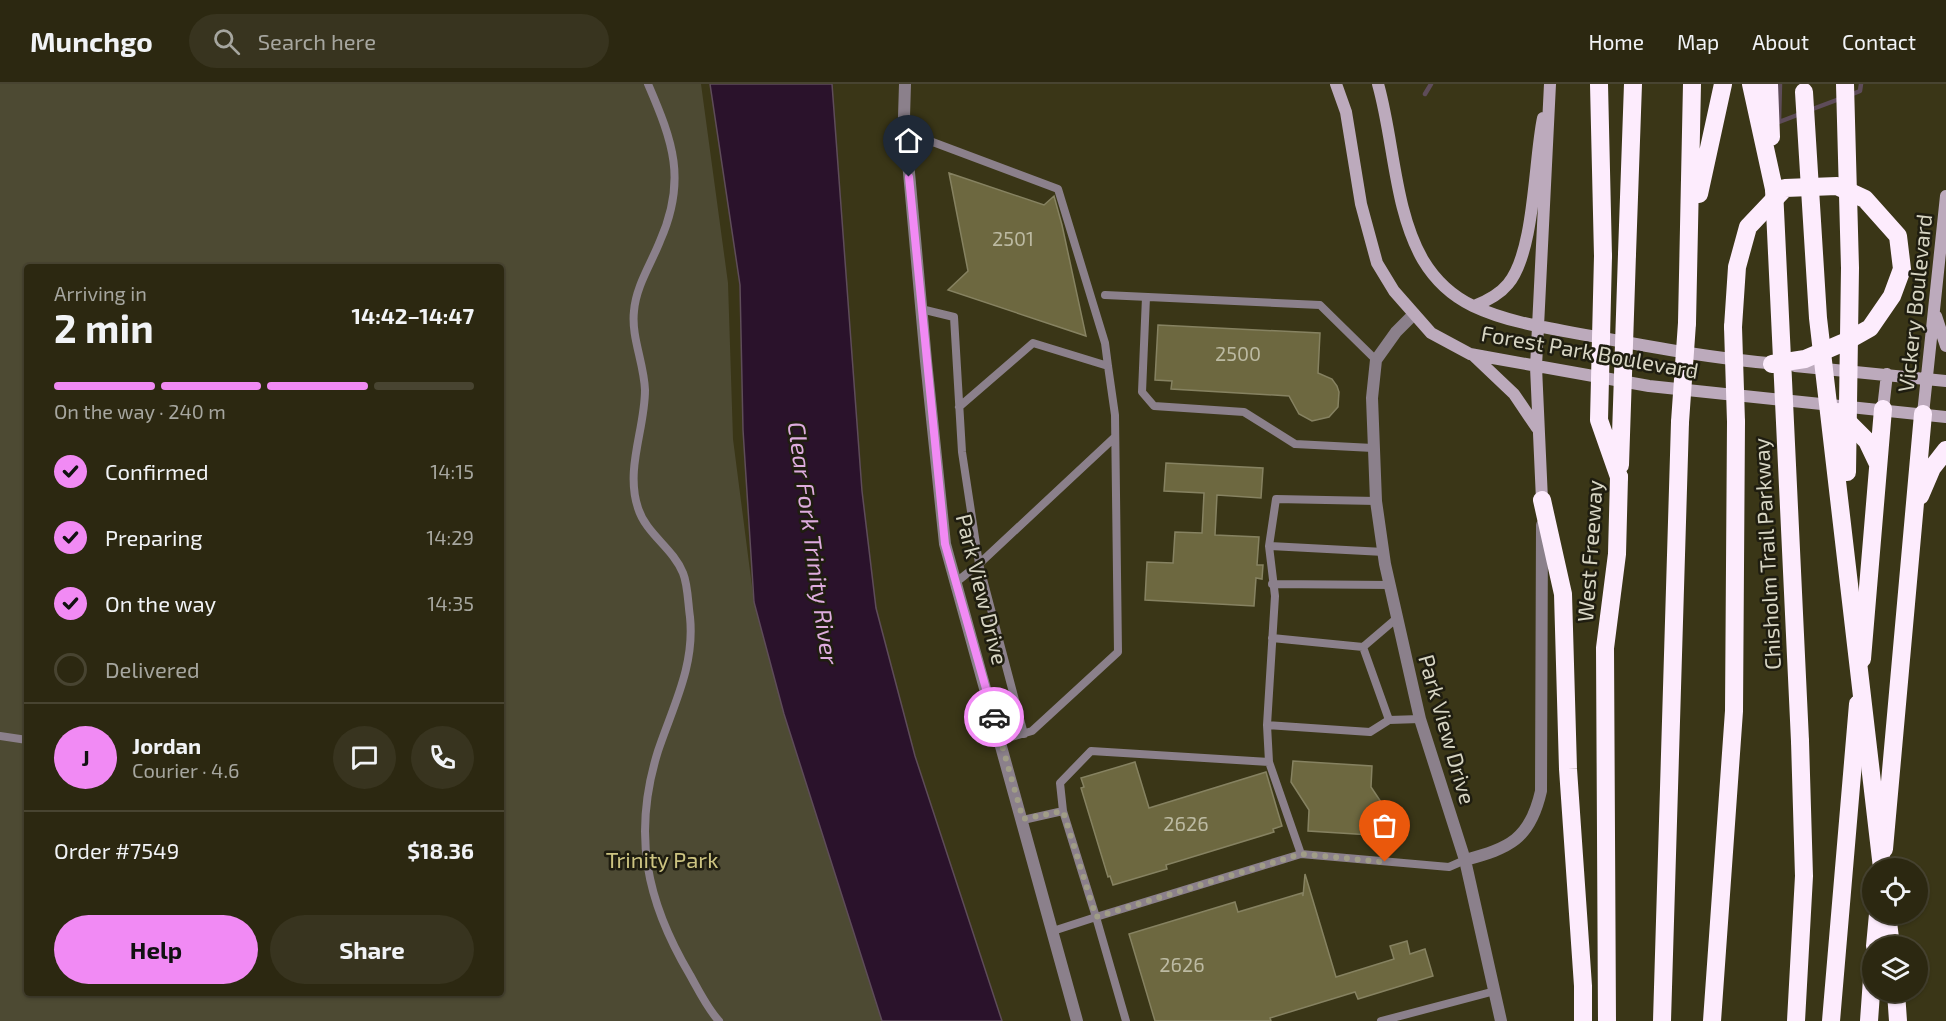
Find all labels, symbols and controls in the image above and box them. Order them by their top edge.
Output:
search box [189,14,609,68]
text: Munchgo [30,24,153,58]
icon: search [210,25,243,58]
text: Search here [258,28,376,54]
text: Home [1588,29,1644,54]
text: Map [1677,29,1719,54]
text: About [1752,29,1809,54]
text: Contact [1842,29,1916,54]
pin [883,115,934,177]
icon: home [892,124,925,157]
street label: Vickery Boulevard [1892,213,1936,393]
house number: 2501 [992,226,1034,250]
text: Arriving in [54,281,147,305]
text: 14:42–14:47 [352,302,474,328]
text: 2 min [54,304,154,351]
street label: Forest Park Boulevard [1479,319,1701,383]
house number: 2500 [1215,341,1261,365]
text: On the way · 240 m [54,399,226,423]
water label: Clear Fork Trinity River [783,420,845,667]
street label: Chisholm Trail Parkway [1747,437,1785,671]
icon: check [54,455,87,488]
text: Confirmed [105,458,209,484]
text: 14:15 [430,459,474,483]
street label: West Freeway [1571,479,1607,623]
street label: Park View Drive [952,511,1014,667]
icon: check [54,521,87,554]
text: Preparing [105,524,203,550]
text: 14:29 [426,525,474,549]
icon: check [54,587,87,620]
text: On the way [105,590,216,616]
text: 14:35 [427,591,474,615]
street label: Park View Drive [1414,651,1482,807]
text: Delivered [105,656,200,682]
courier [964,687,1024,747]
icon: car [978,701,1011,734]
button: chat [333,726,396,789]
button: phone [411,726,474,789]
text: Jordan [132,732,201,758]
text: J [81,744,90,770]
text: Courier · 4.6 [132,758,239,782]
pin [1359,800,1410,862]
icon: bag [1368,809,1401,842]
house number: 2626 [1163,811,1209,835]
text: Order #7549 [54,837,179,863]
text: $18.36 [407,837,474,863]
park label: Trinity Park [606,846,718,872]
map controls [1862,858,1928,1002]
button: locate [1862,858,1928,924]
button: Help [54,915,258,984]
button: Share [270,915,474,984]
button: layers [1862,936,1928,1002]
house number: 2626 [1159,952,1205,976]

